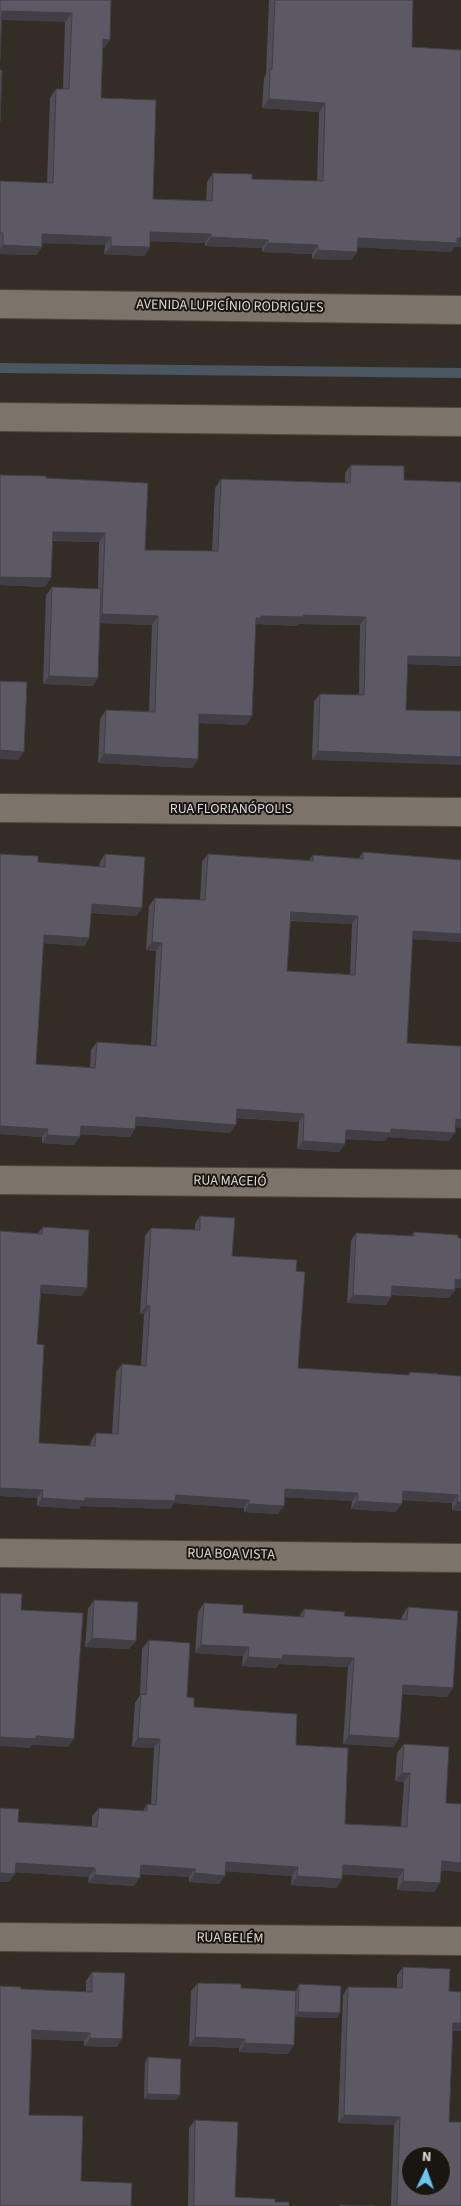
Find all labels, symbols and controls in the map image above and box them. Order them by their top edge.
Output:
street label: AVENIDA LUPICÍNIO RODRIGUES [136,297,324,317]
street label: RUA FLORIANÓPOLIS [170,802,292,818]
street label: RUA MACEIÓ [193,1173,267,1191]
street label: RUA BOA VISTA [187,1546,275,1564]
street label: RUA BELÉM [196,1930,264,1948]
north arrow [401,2146,451,2196]
text: N [422,2147,432,2167]

